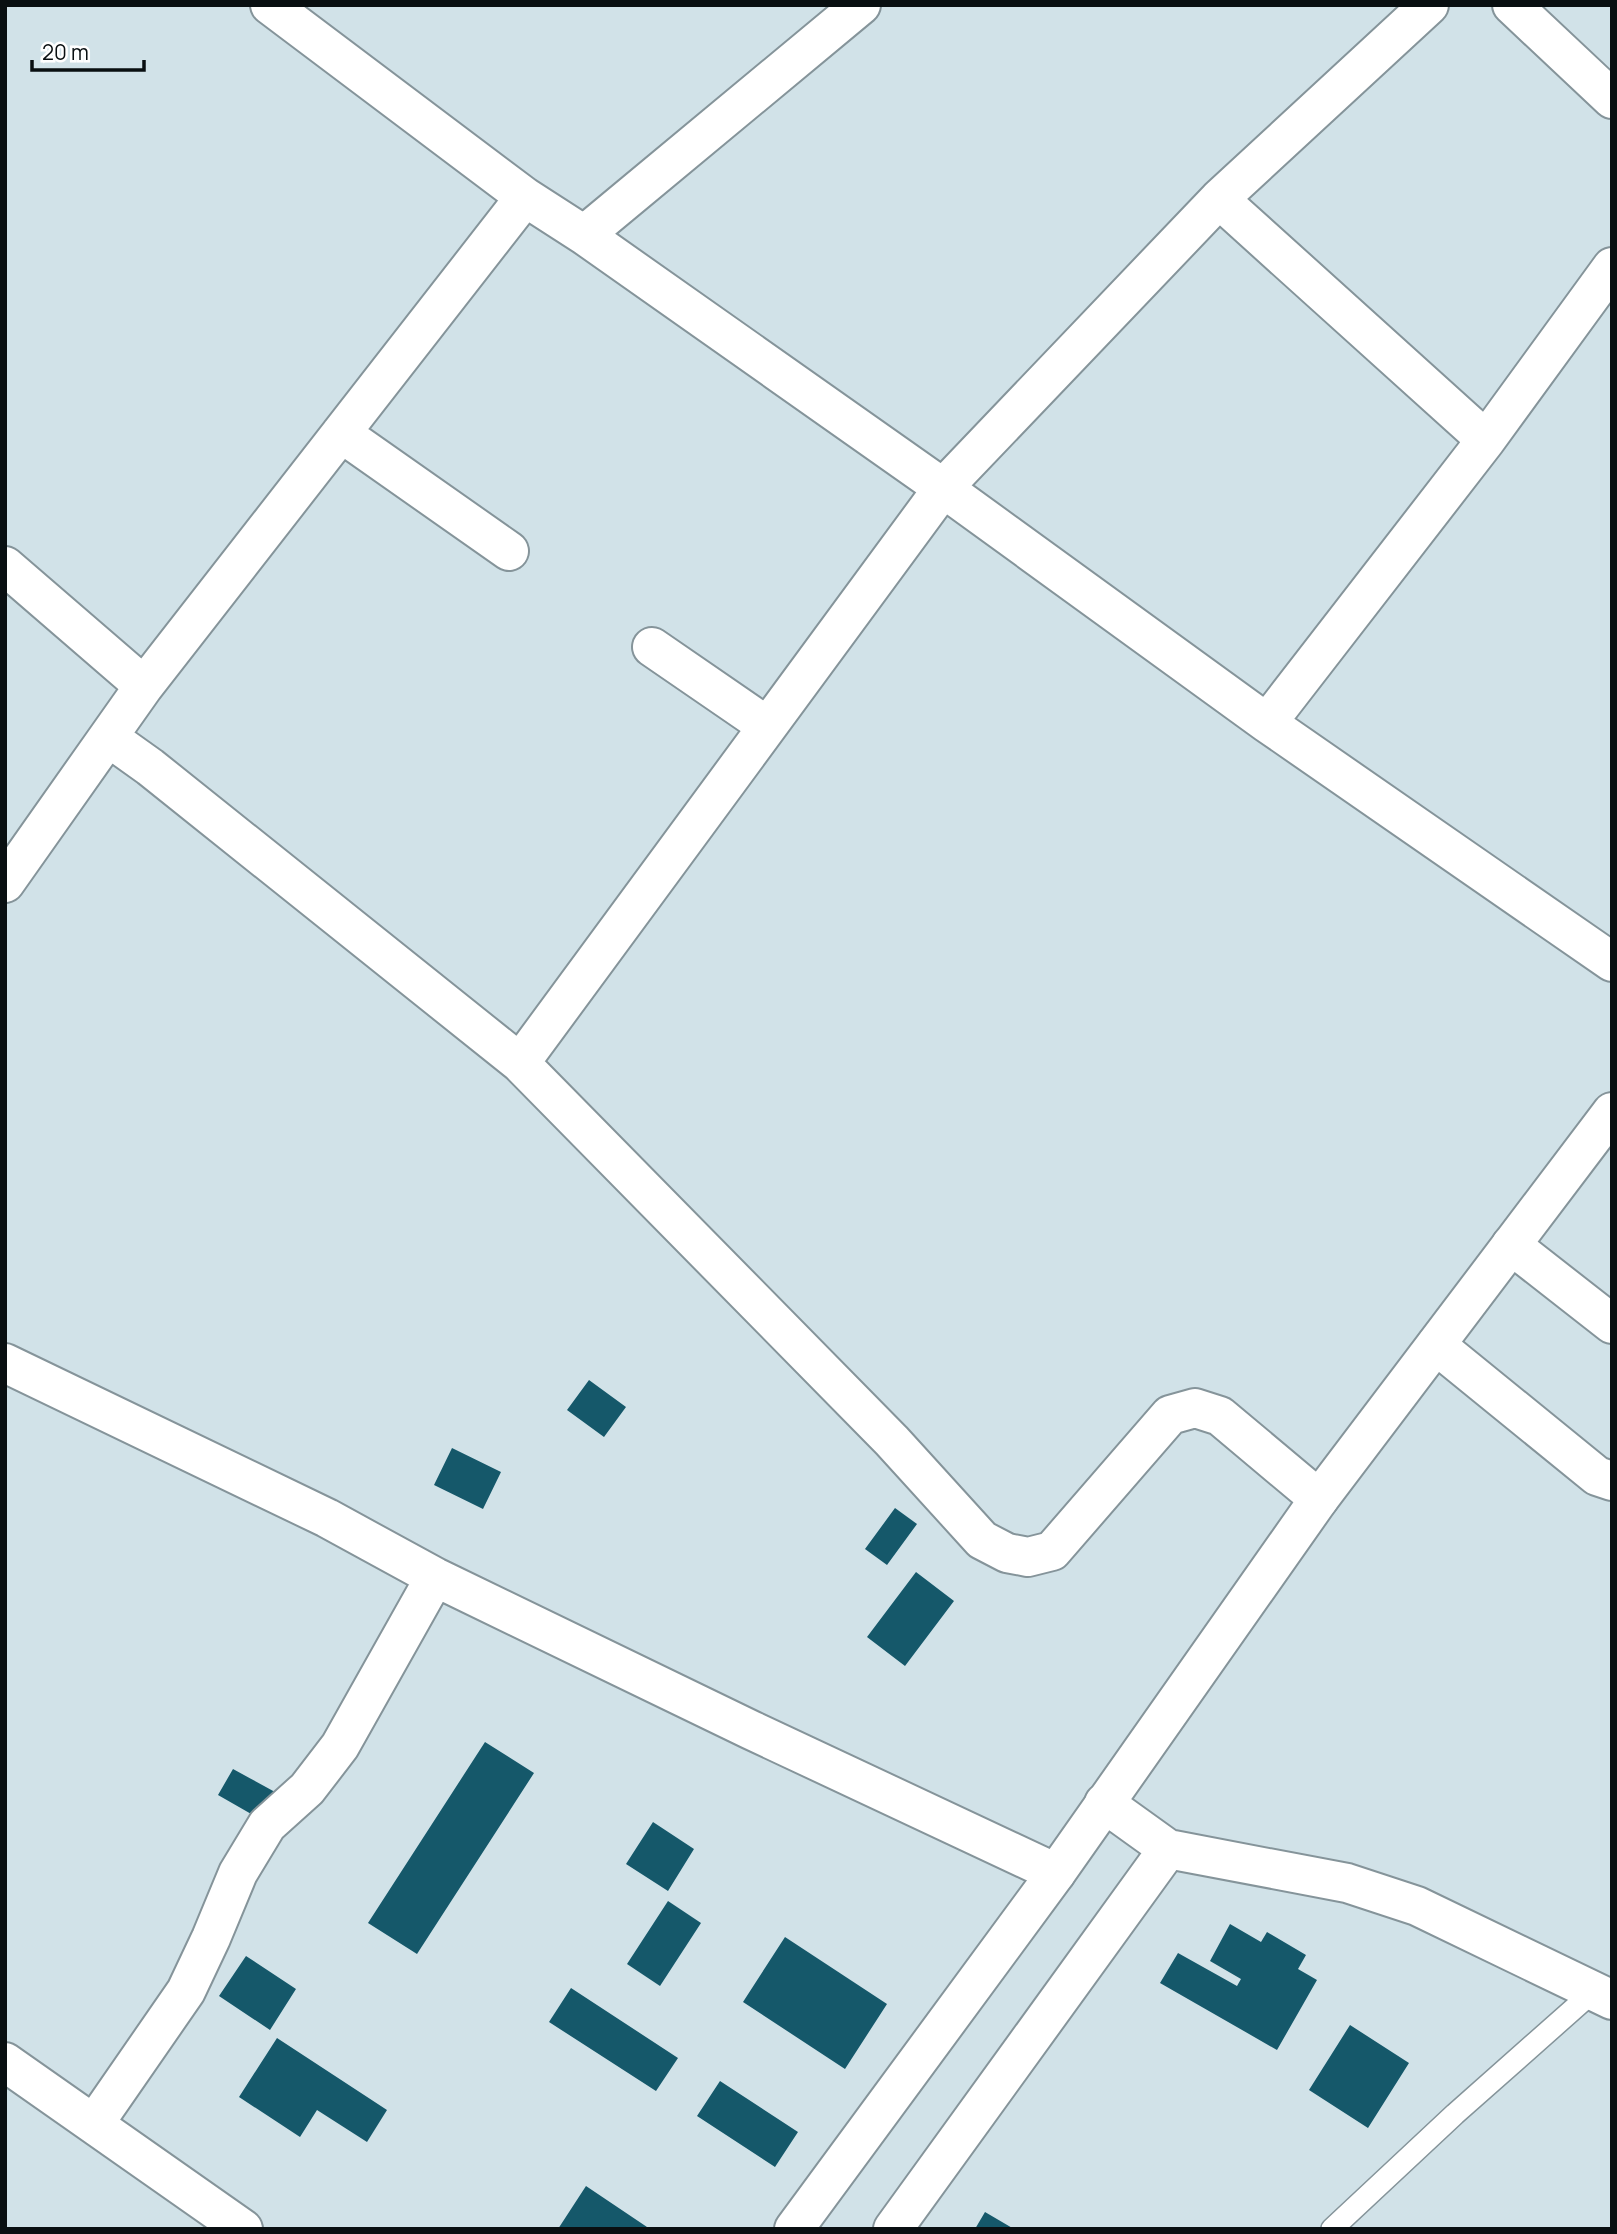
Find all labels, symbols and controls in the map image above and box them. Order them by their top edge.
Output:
scale bar [32,28,144,72]
text: 20 m [42,38,89,66]

